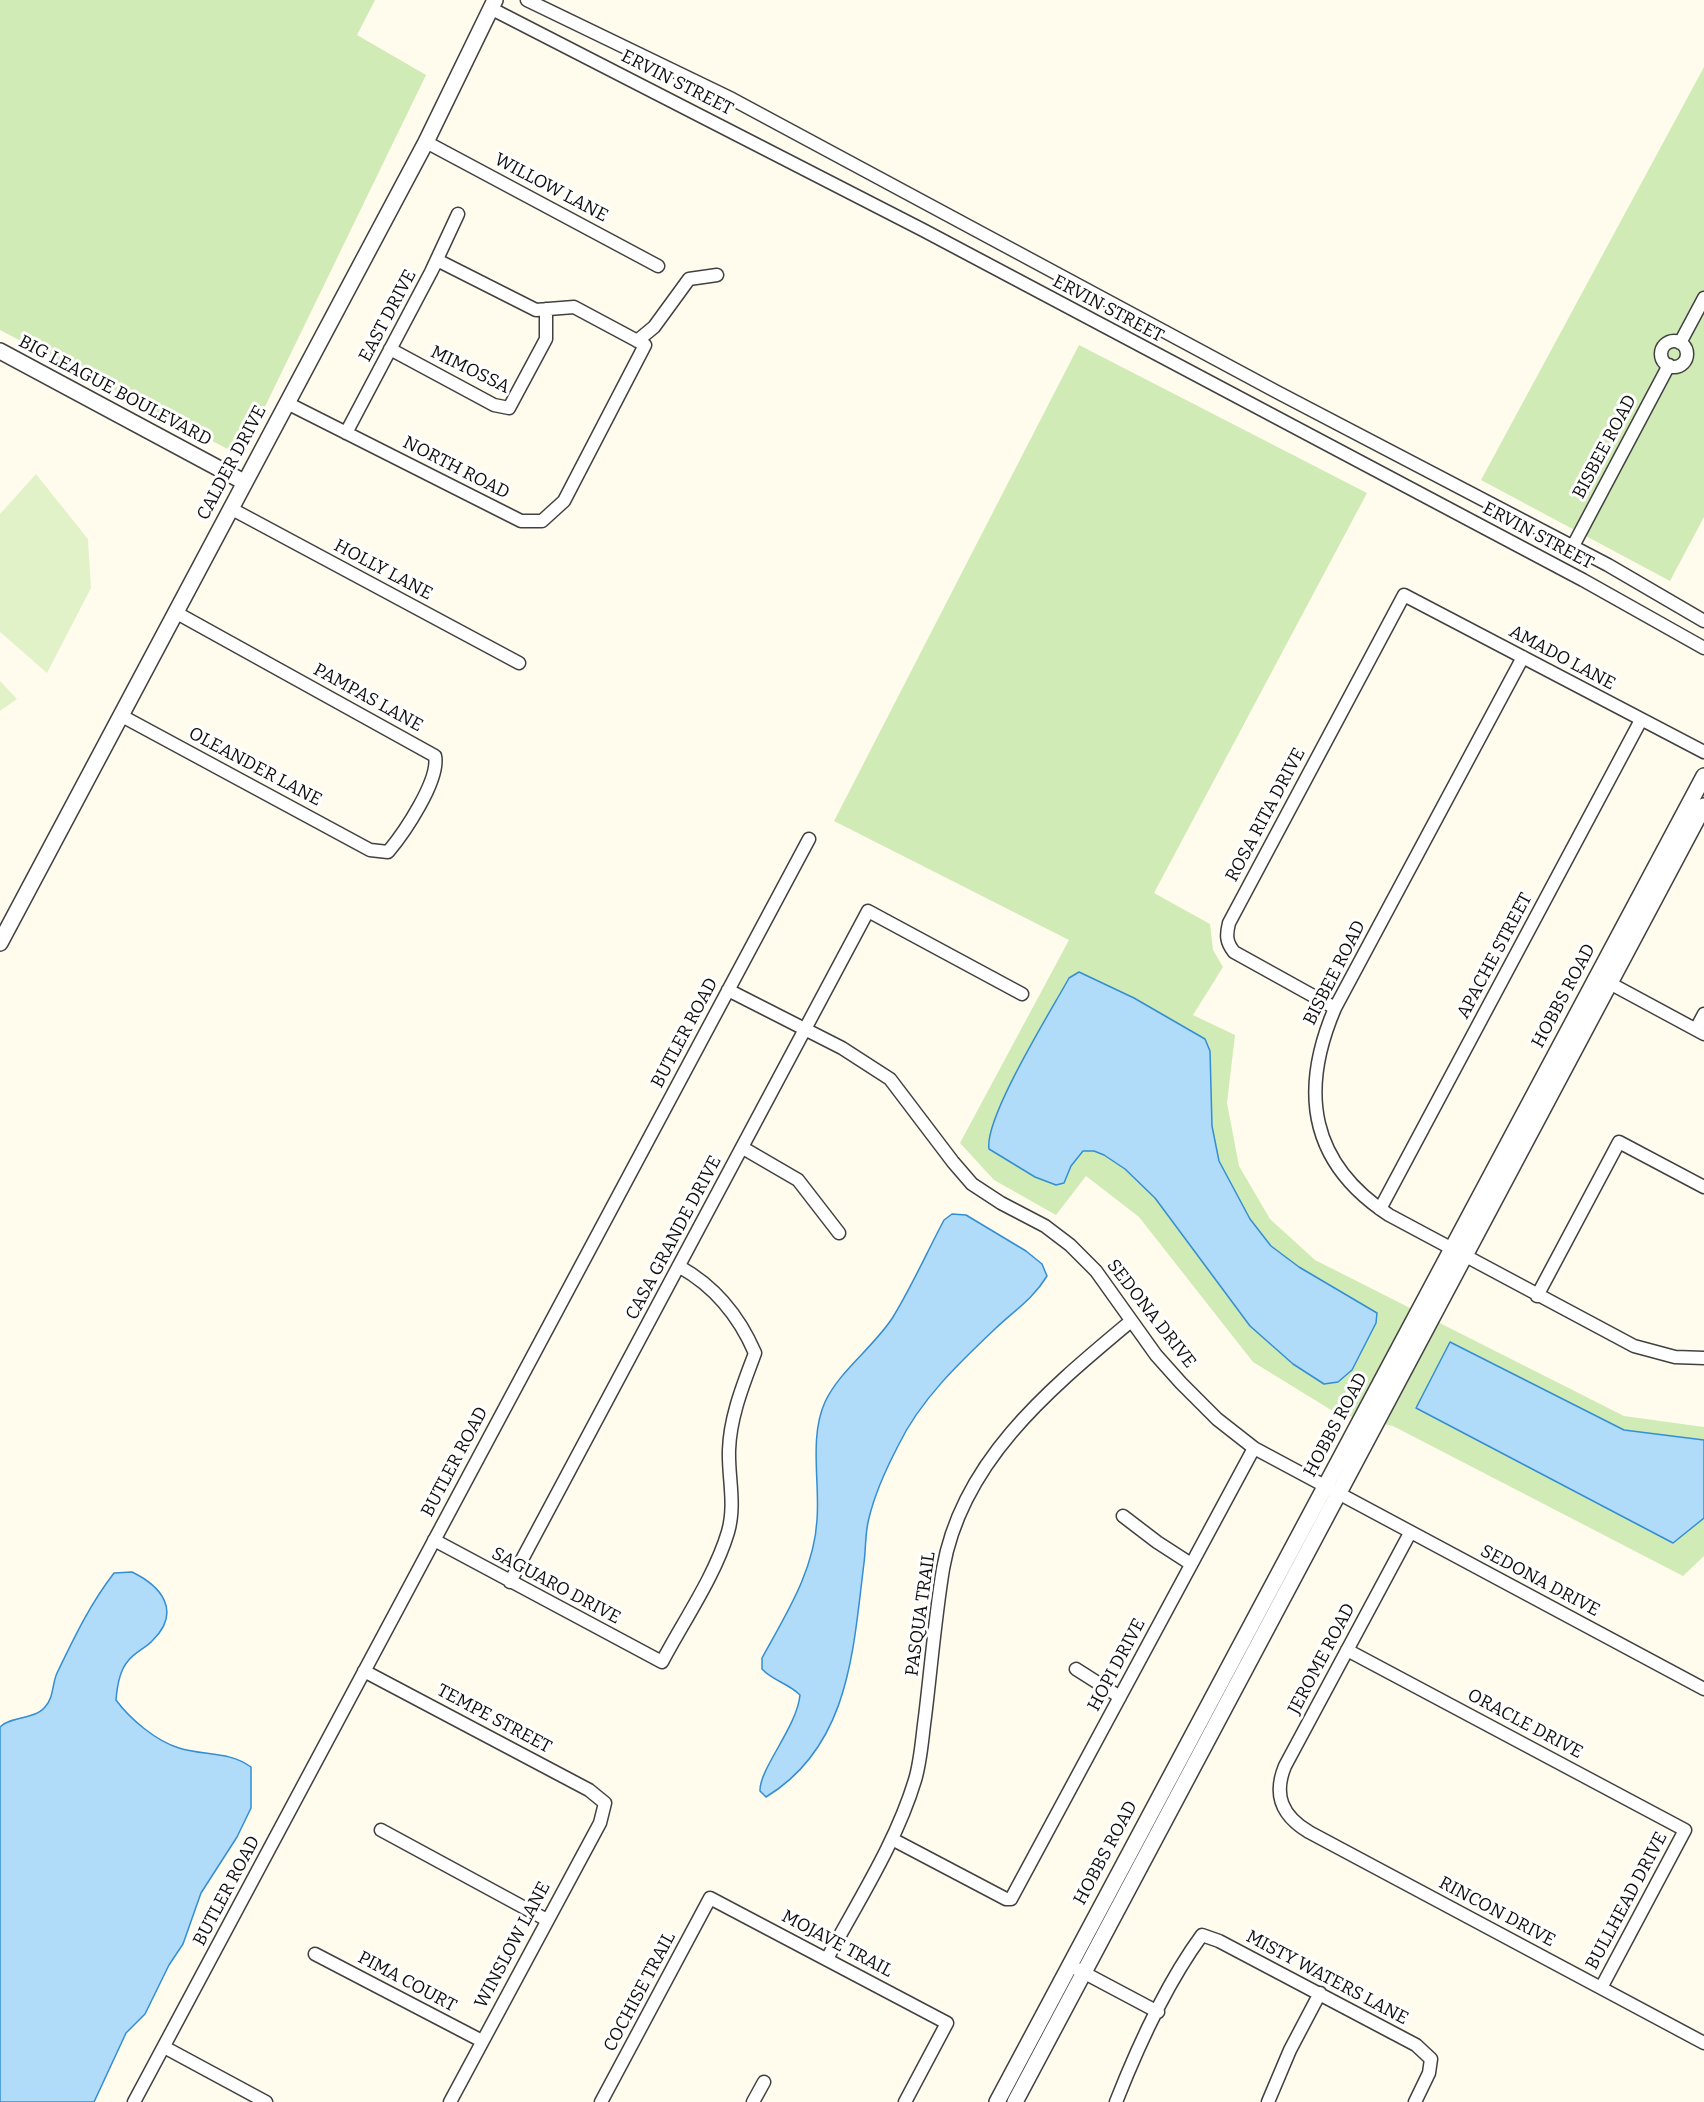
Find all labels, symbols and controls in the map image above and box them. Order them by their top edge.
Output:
street label: ERVIN STREET [617,46,737,120]
street label: WILLOW LANE [491,149,611,227]
street label: EAST DRIVE [355,266,421,366]
street label: ERVIN STREET [1049,271,1167,347]
street label: BIG LEAGUE BOULEVARD [15,331,215,451]
street label: MIMOSSA [427,342,513,398]
street label: BISBEE ROAD [1569,391,1641,503]
street label: CALDER DRIVE [193,402,271,524]
street label: NORTH ROAD [399,432,513,504]
street label: ERVIN STREET [1479,498,1597,574]
street label: HOLLY LANE [330,535,436,605]
street label: AMADO LANE [1505,621,1619,695]
street label: PAMPAS LANE [310,659,426,737]
street label: OLEANDER LANE [185,723,325,811]
street label: ROSA RITA DRIVE [1222,744,1310,886]
street label: APACHE STREET [1453,889,1537,1023]
street label: BISBEE ROAD [1299,917,1371,1029]
street label: HOBBS ROAD [1528,940,1600,1052]
street label: BUTLER ROAD [647,974,723,1092]
street label: CASA GRANDE DRIVE [622,1152,726,1324]
street label: SEDONA DRIVE [1102,1255,1200,1373]
street label: HOBBS ROAD [1300,1369,1372,1481]
street label: BUTLER ROAD [417,1403,493,1521]
street label: SEDONA DRIVE [1477,1540,1603,1622]
street label: SAGUARO DRIVE [488,1543,624,1629]
street label: PASQUA TRAIL [902,1550,940,1678]
street label: JEROME ROAD [1284,1600,1360,1718]
street label: HOPI DRIVE [1084,1615,1150,1715]
street label: TEMPE STREET [433,1680,555,1758]
street label: ORACLE DRIVE [1464,1685,1586,1763]
street label: HOBBS ROAD [1070,1797,1142,1909]
street label: BULLHEAD DRIVE [1582,1829,1672,1973]
street label: BUTLER ROAD [189,1832,265,1950]
street label: RINCON DRIVE [1435,1872,1559,1952]
street label: WINSLOW LANE [471,1878,555,2012]
street label: MOJAVE TRAIL [778,1906,896,1982]
street label: MISTY WATERS LANE [1242,1926,1412,2030]
street label: COCHISE TRAIL [599,1929,681,2055]
street label: PIMA COURT [354,1947,460,2017]

